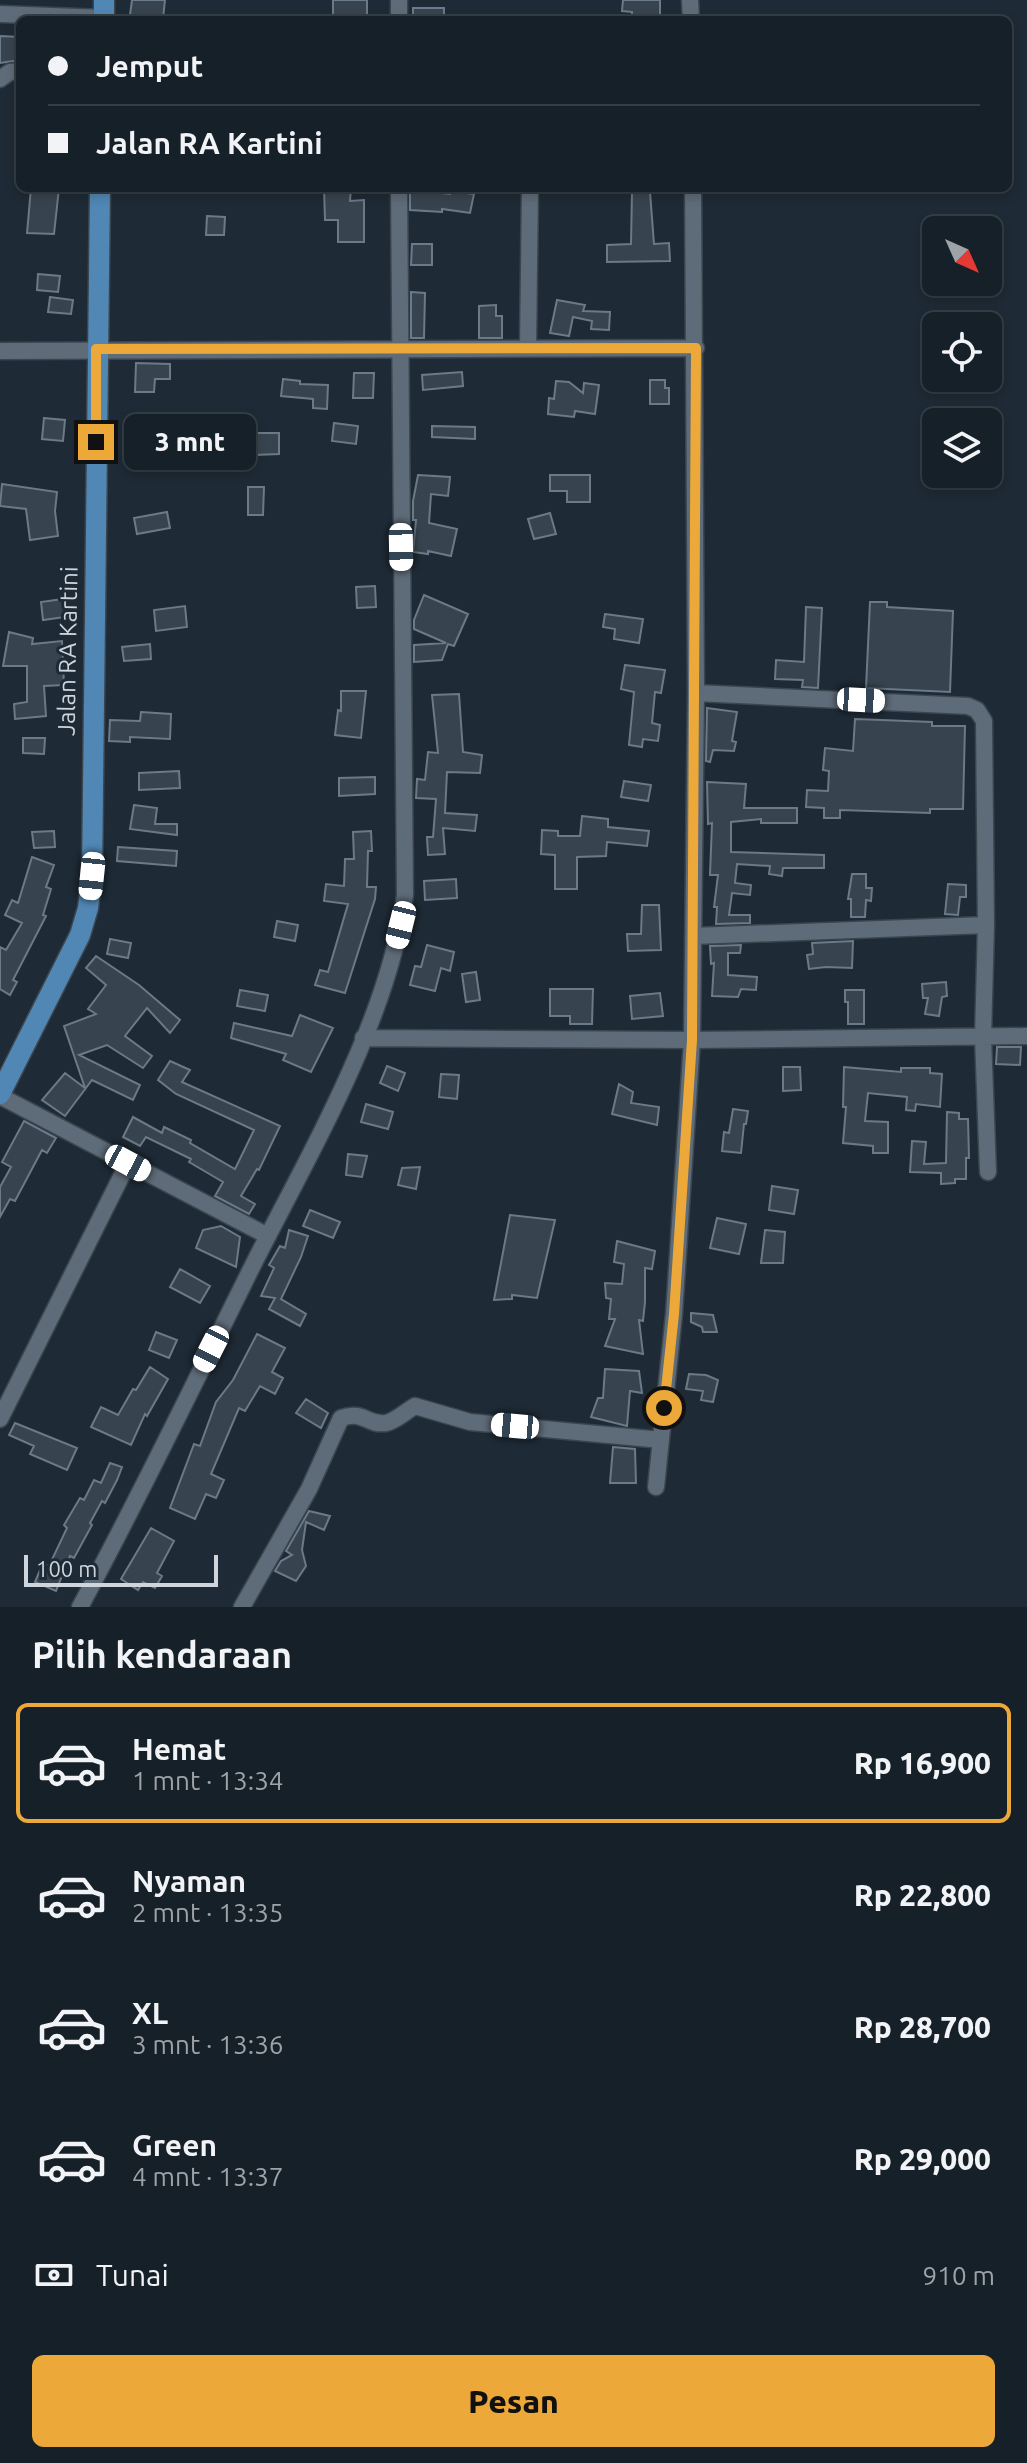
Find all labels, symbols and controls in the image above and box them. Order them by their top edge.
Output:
text: Jemput [96,49,203,83]
text: Jalan RA Kartini [96,126,323,160]
north arrow [922,216,1002,296]
map controls [922,216,1002,488]
button: locate [922,312,1002,392]
button: layers [922,408,1002,488]
callout: 3 mnt [124,414,256,470]
route end [78,424,114,460]
text: 3 mnt [155,427,225,456]
car [389,523,413,571]
street label: Jalan RA Kartini [53,566,82,736]
car [836,687,886,713]
car [78,851,106,901]
car [384,899,418,951]
car [101,1141,155,1185]
car [189,1322,233,1376]
route start [646,1390,682,1426]
car [490,1412,540,1440]
scale bar [24,1551,218,1587]
text: 100 m [36,1556,97,1581]
text: Pilih kendaraan [32,1634,292,1675]
icon: car [36,1727,108,1799]
text: Hemat [132,1732,226,1766]
text: Rp 16,900 [854,1746,991,1780]
text: 1 mnt · 13:34 [132,1766,283,1795]
icon: car [36,1859,108,1931]
text: Nyaman [132,1864,246,1898]
text: Rp 22,800 [854,1878,991,1912]
text: 2 mnt · 13:35 [132,1898,283,1927]
icon: car [36,1991,108,2063]
text: XL [132,1996,168,2030]
text: Rp 28,700 [854,2010,991,2044]
text: 3 mnt · 13:36 [132,2030,283,2059]
icon: car [36,2123,108,2195]
text: Green [132,2128,217,2162]
text: Rp 29,000 [854,2142,991,2176]
text: 4 mnt · 13:37 [132,2162,283,2191]
icon: cash [32,2253,76,2297]
text: Tunai [96,2258,169,2292]
text: 910 m [923,2261,995,2290]
button: Pesan [32,2355,995,2447]

